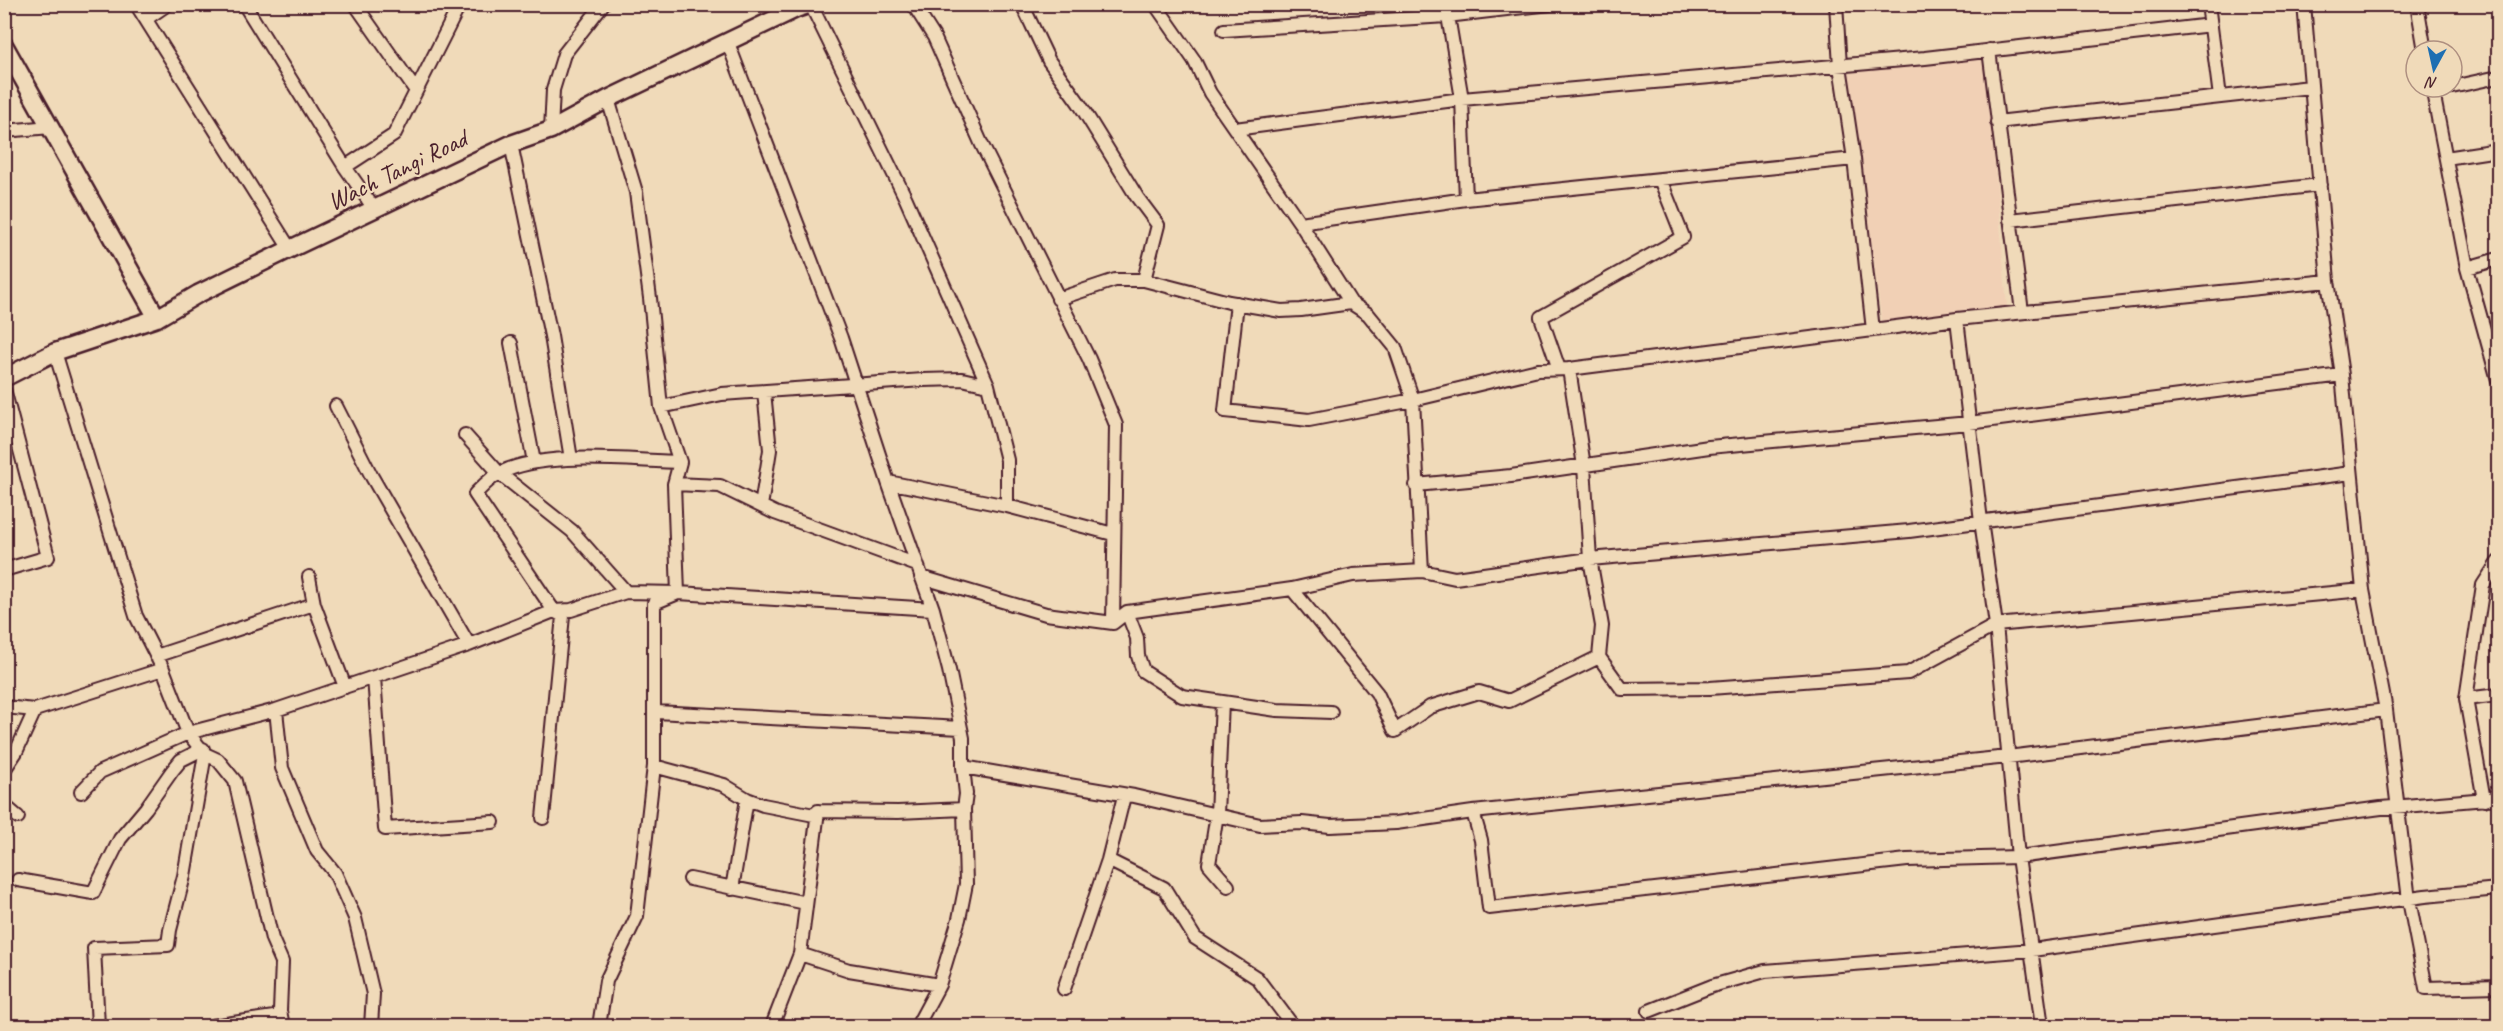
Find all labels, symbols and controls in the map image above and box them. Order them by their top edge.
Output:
north arrow [2404,39,2464,99]
text: N [2423,72,2438,93]
street label: Wach Tangi Road [322,120,476,218]

